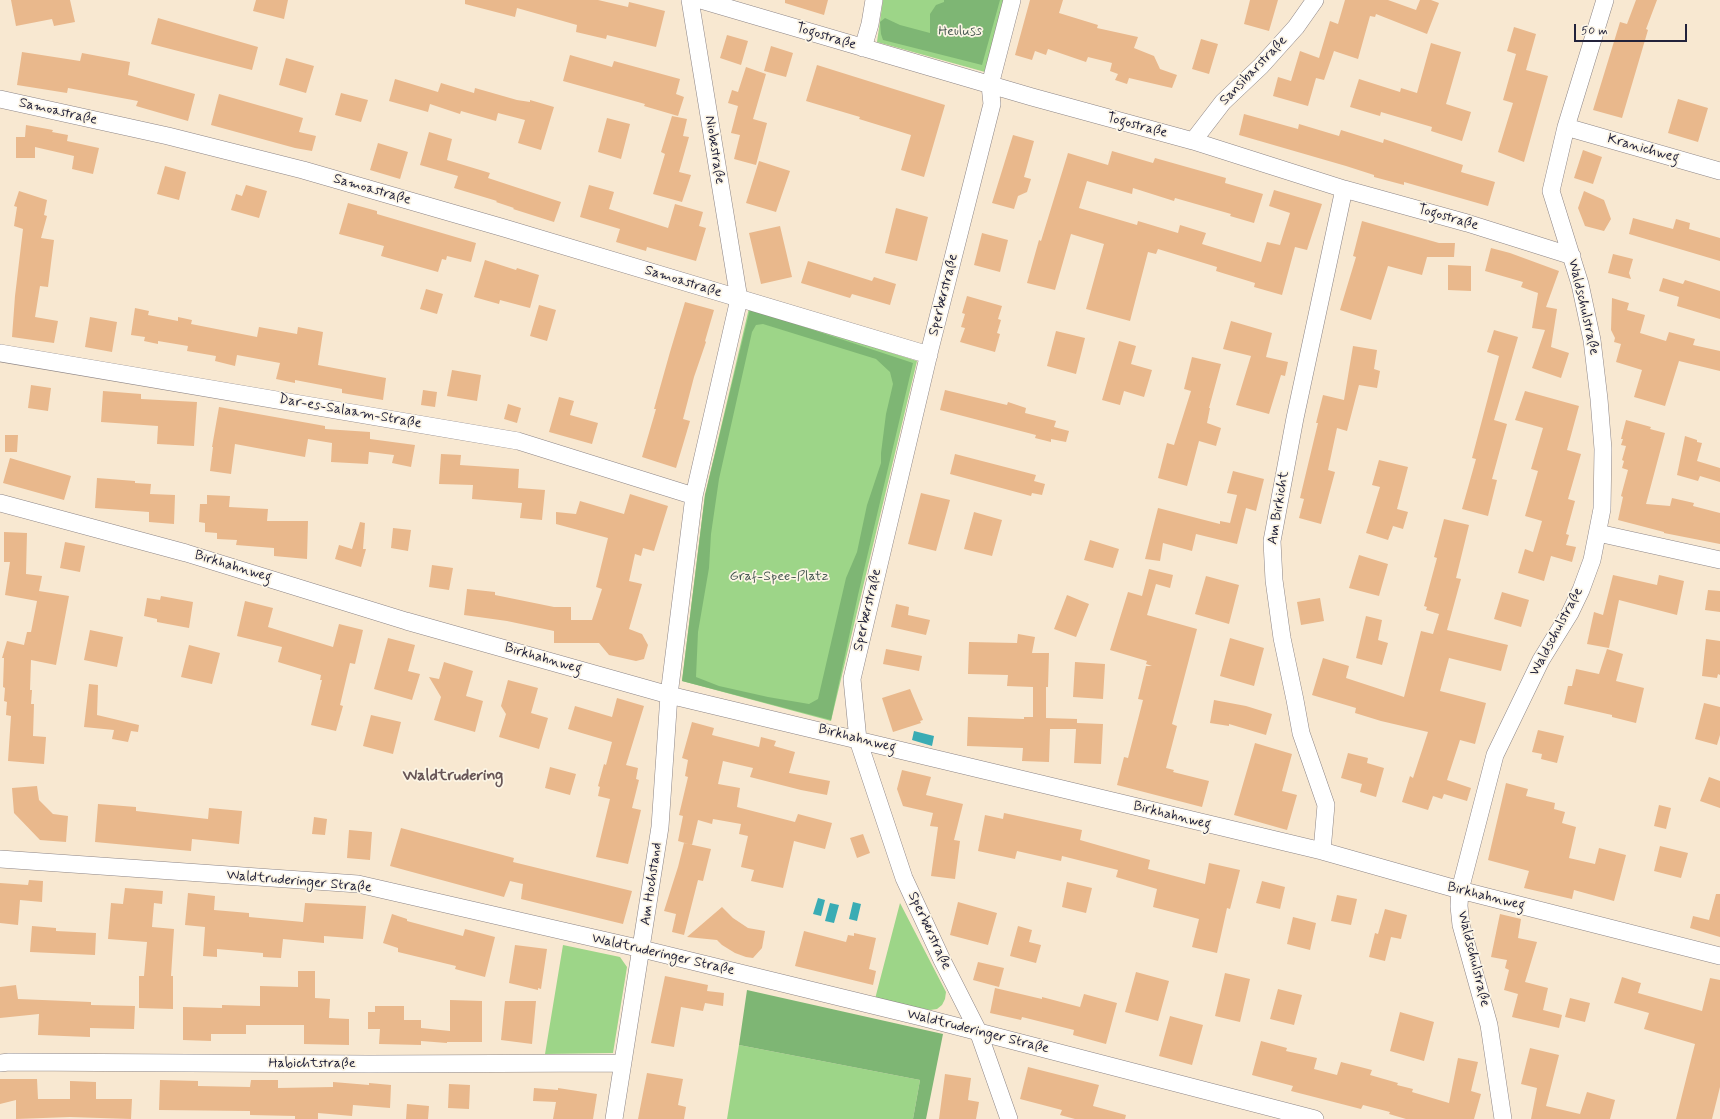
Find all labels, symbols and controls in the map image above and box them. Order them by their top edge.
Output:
scale bar [1576,16,1689,42]
street label: Togostraße [794,20,858,54]
text: 50 m [1581,23,1608,39]
park label: Heuluss [938,24,982,40]
street label: Sansibarstraße [1217,33,1291,109]
street label: Samoastraße [17,95,99,129]
street label: Togostraße [1105,110,1169,142]
street label: Niobestraße [700,115,728,185]
street label: Kranichweg [1605,131,1681,167]
street label: Samoastraße [331,171,413,209]
street label: Togostraße [1416,201,1480,235]
street label: Sperberstraße [926,252,962,338]
street label: Waldschulstraße [1564,257,1602,357]
street label: Samoastraße [642,262,724,302]
street label: Dar-es-Salaam-Straße [277,391,423,433]
street label: Am Birkicht [1265,470,1293,546]
street label: Birkhahnweg [192,547,274,587]
street label: Sperberstraße [850,567,886,653]
park label: Graf-Spee-Platz [729,569,829,585]
street label: Waldschulstraße [1527,585,1587,679]
street label: Birkhahnweg [502,640,584,678]
street label: Birkhahnweg [816,721,898,757]
district label: Waldtrudering [403,767,503,787]
street label: Birkhahnweg [1131,798,1213,834]
street label: Am Hochstand [638,841,666,927]
street label: Waldtruderinger Straße [226,867,372,897]
street label: Birkhahnweg [1445,879,1527,915]
street label: Sperberstraße [904,889,954,973]
street label: Waldschulstraße [1453,909,1493,1009]
street label: Waldtruderinger Straße [590,930,736,980]
street label: Waldtruderinger Straße [905,1006,1051,1058]
street label: Habichtstraße [268,1056,356,1072]

